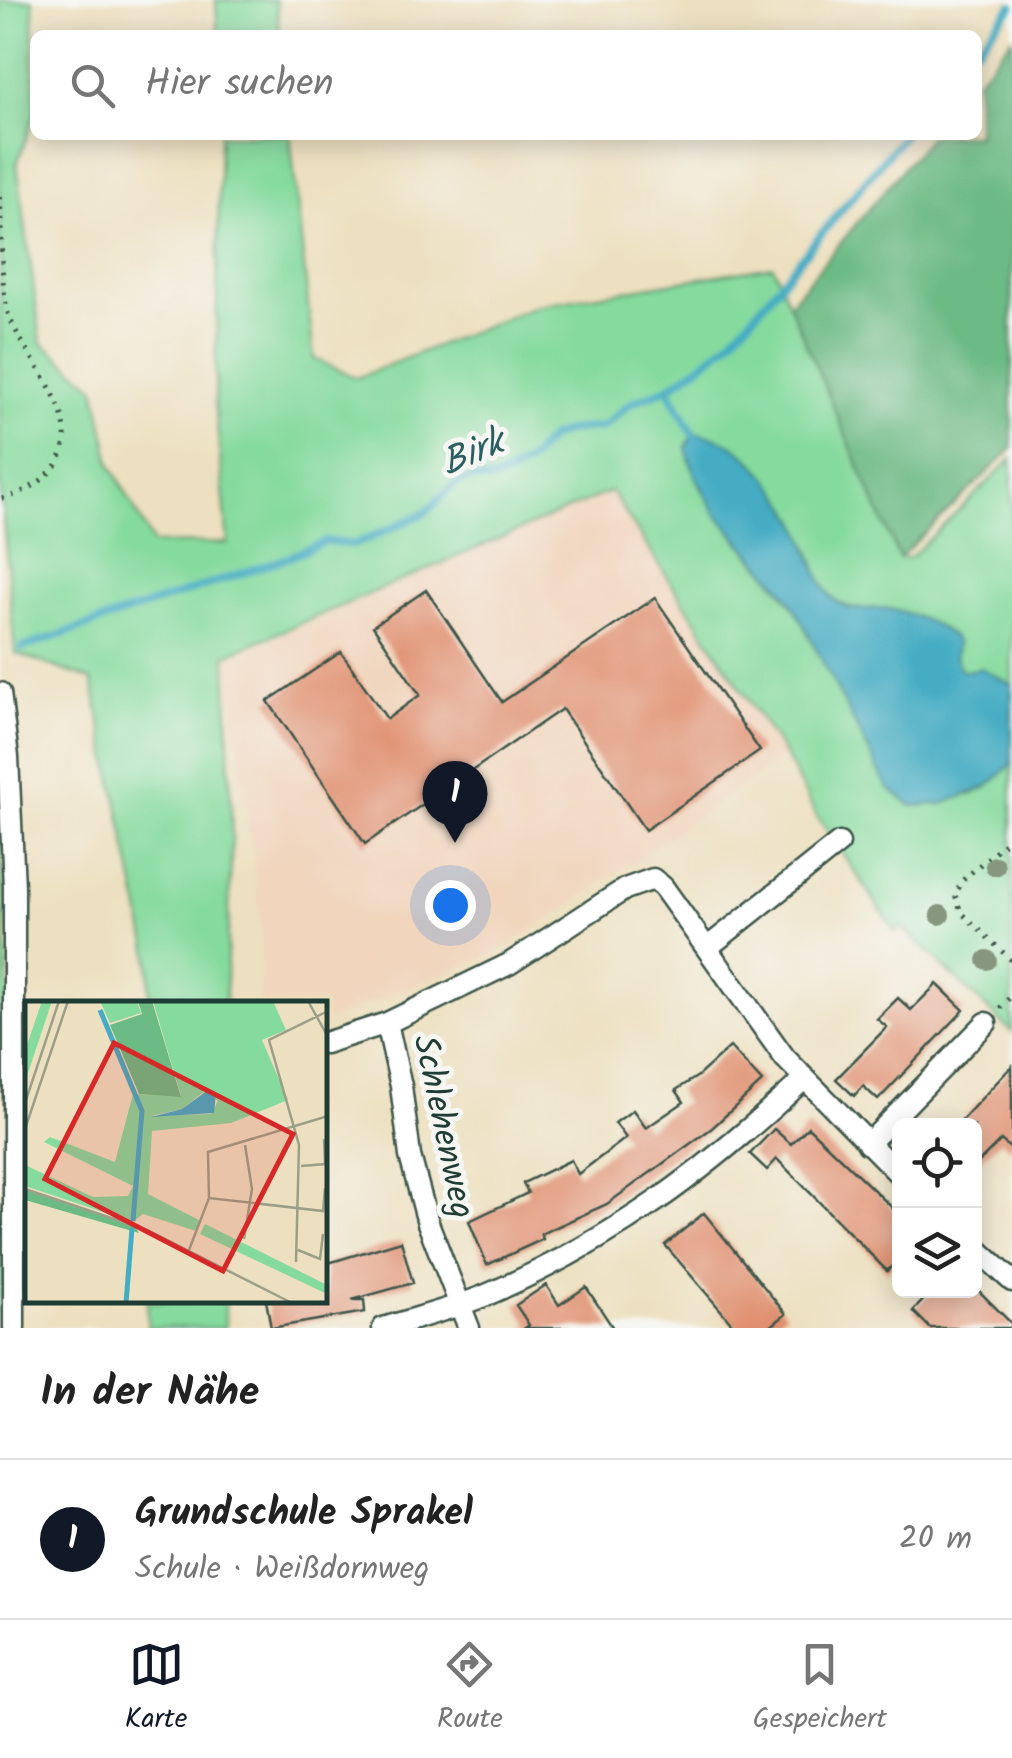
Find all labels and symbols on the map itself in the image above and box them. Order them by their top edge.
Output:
water label: Birk [432,412,519,494]
pin: 1 [422,760,488,843]
your location [425,880,476,931]
inset map [25,1001,328,1303]
street label: Schlehenweg [395,1030,489,1224]

